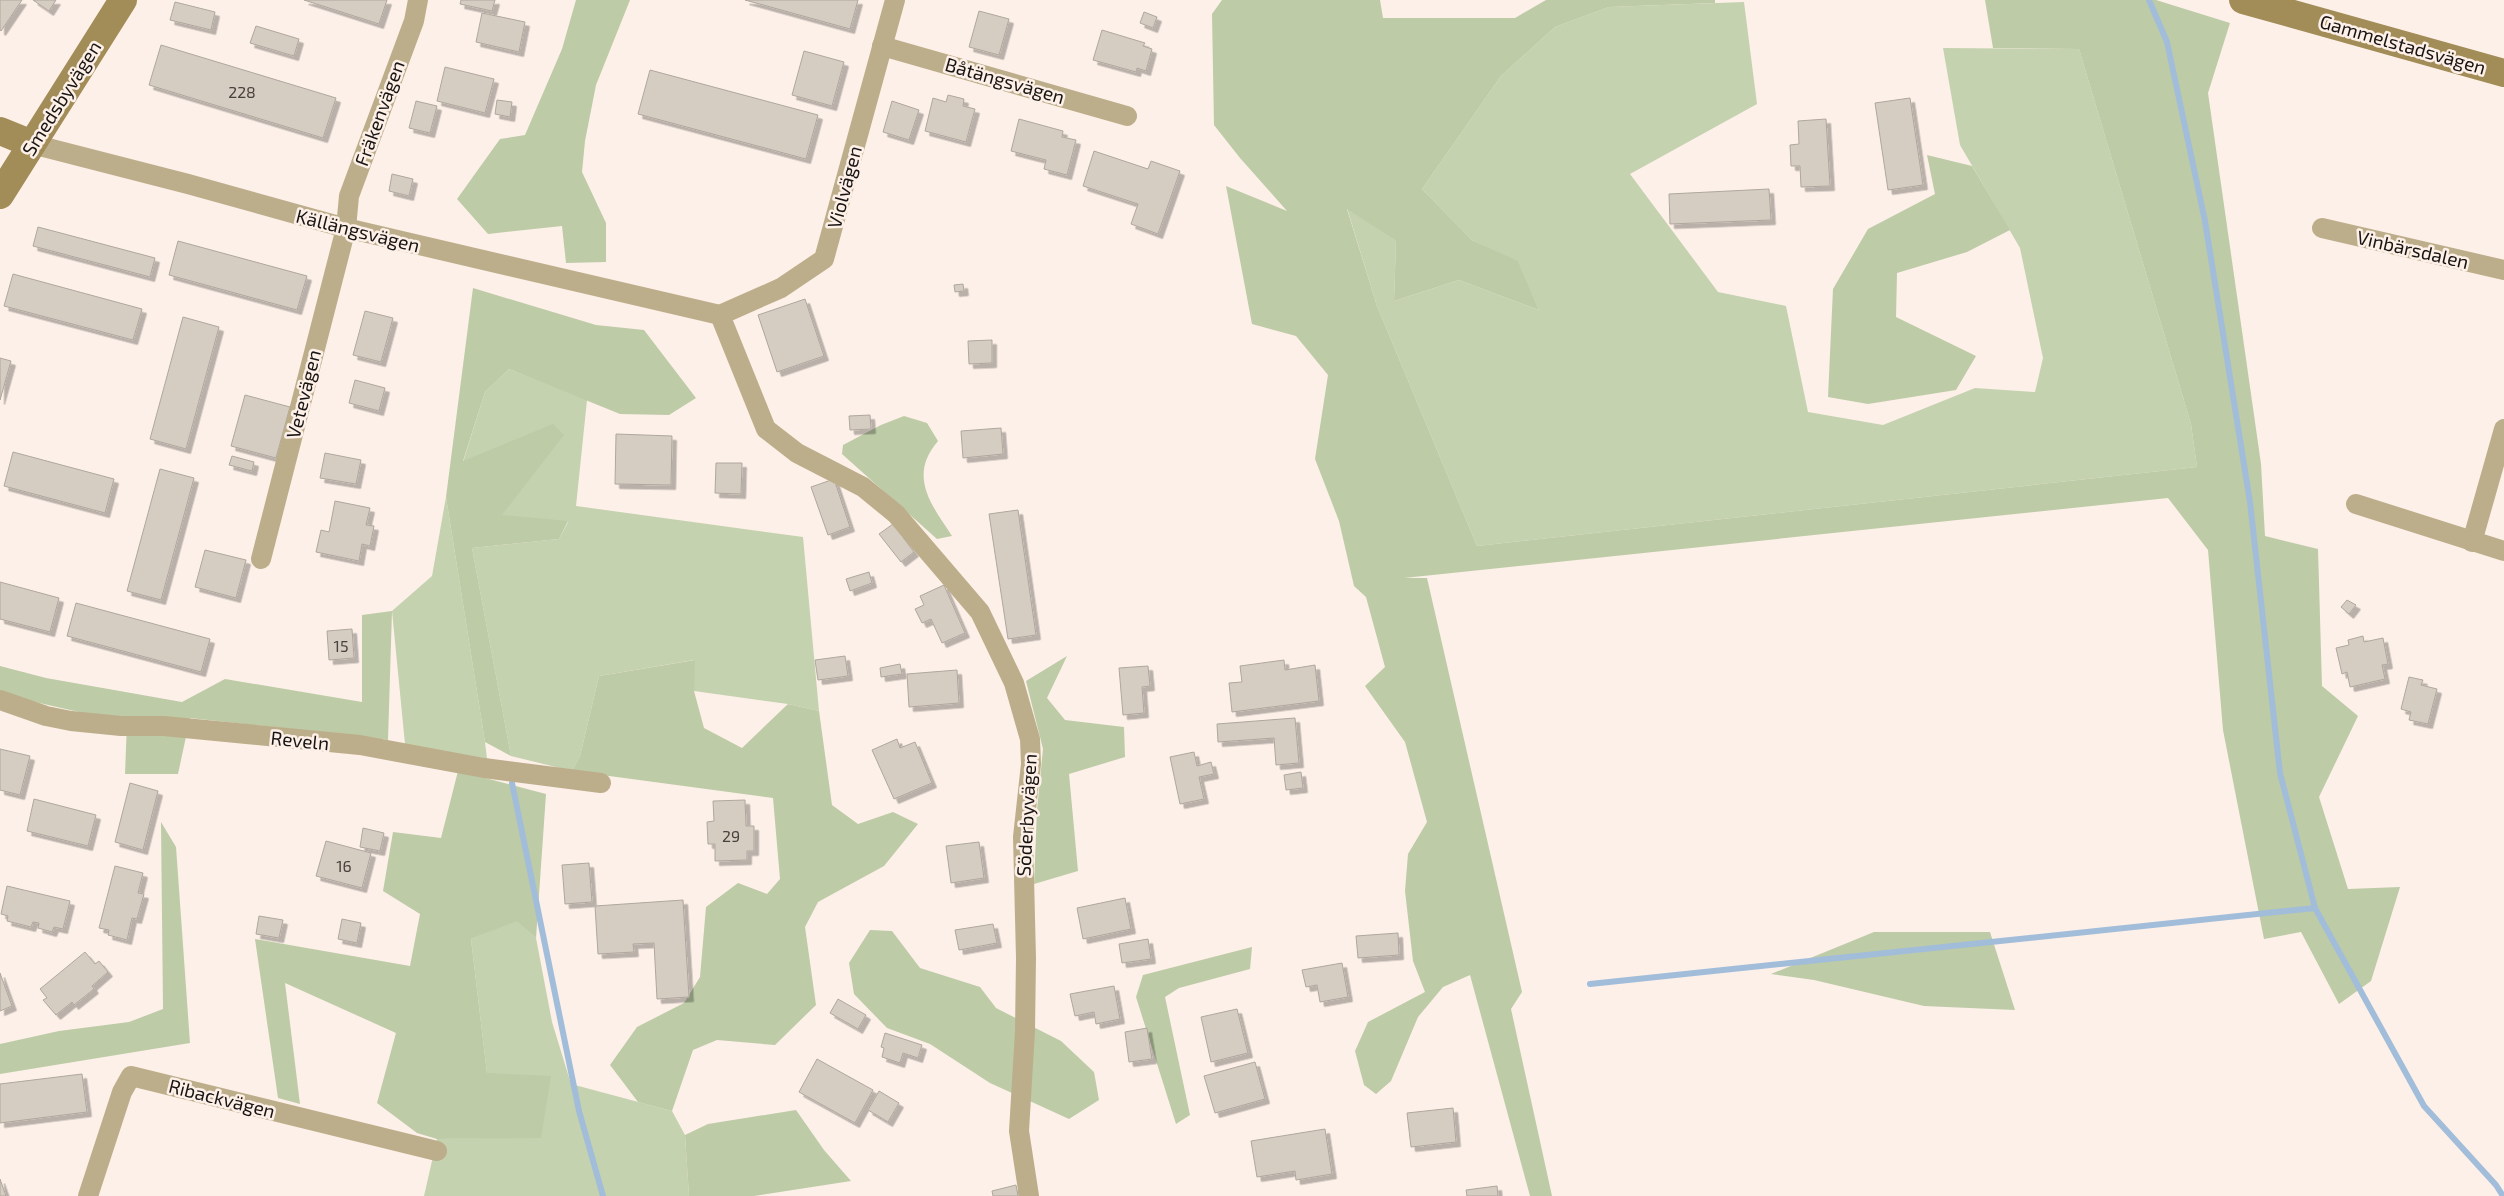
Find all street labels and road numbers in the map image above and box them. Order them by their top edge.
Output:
street label: Gammelstadsvägen [2317,9,2489,79]
street label: Smedsbyvägen [17,36,105,160]
street label: Båtängsvägen [943,52,1067,108]
street label: Fräkenvägen [349,57,409,169]
street label: Violvägen [822,143,866,231]
street label: Källängsvägen [294,204,422,256]
street label: Vinbärsdalen [2355,225,2471,273]
street label: Vetevägen [281,347,325,441]
street label: Reveln [270,725,330,755]
street label: Söderbyvägen [1011,753,1041,877]
street label: Ribackvägen [166,1074,278,1122]

